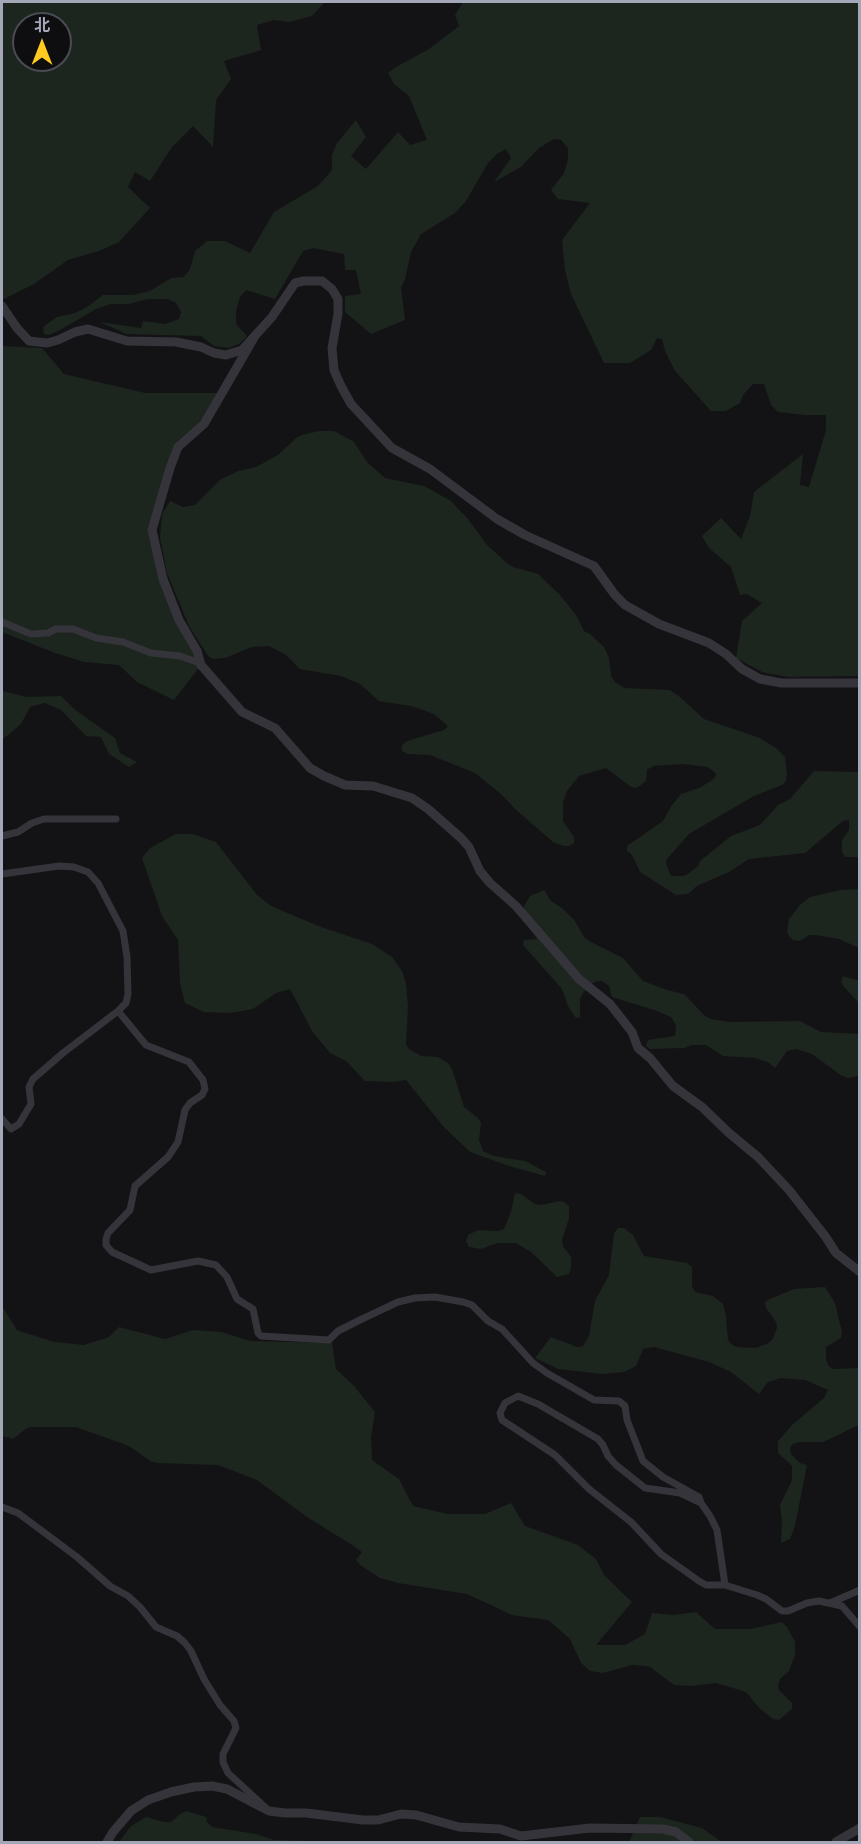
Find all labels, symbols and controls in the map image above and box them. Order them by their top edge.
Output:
north arrow [12,12,72,72]
text: 北 [34,15,50,36]

